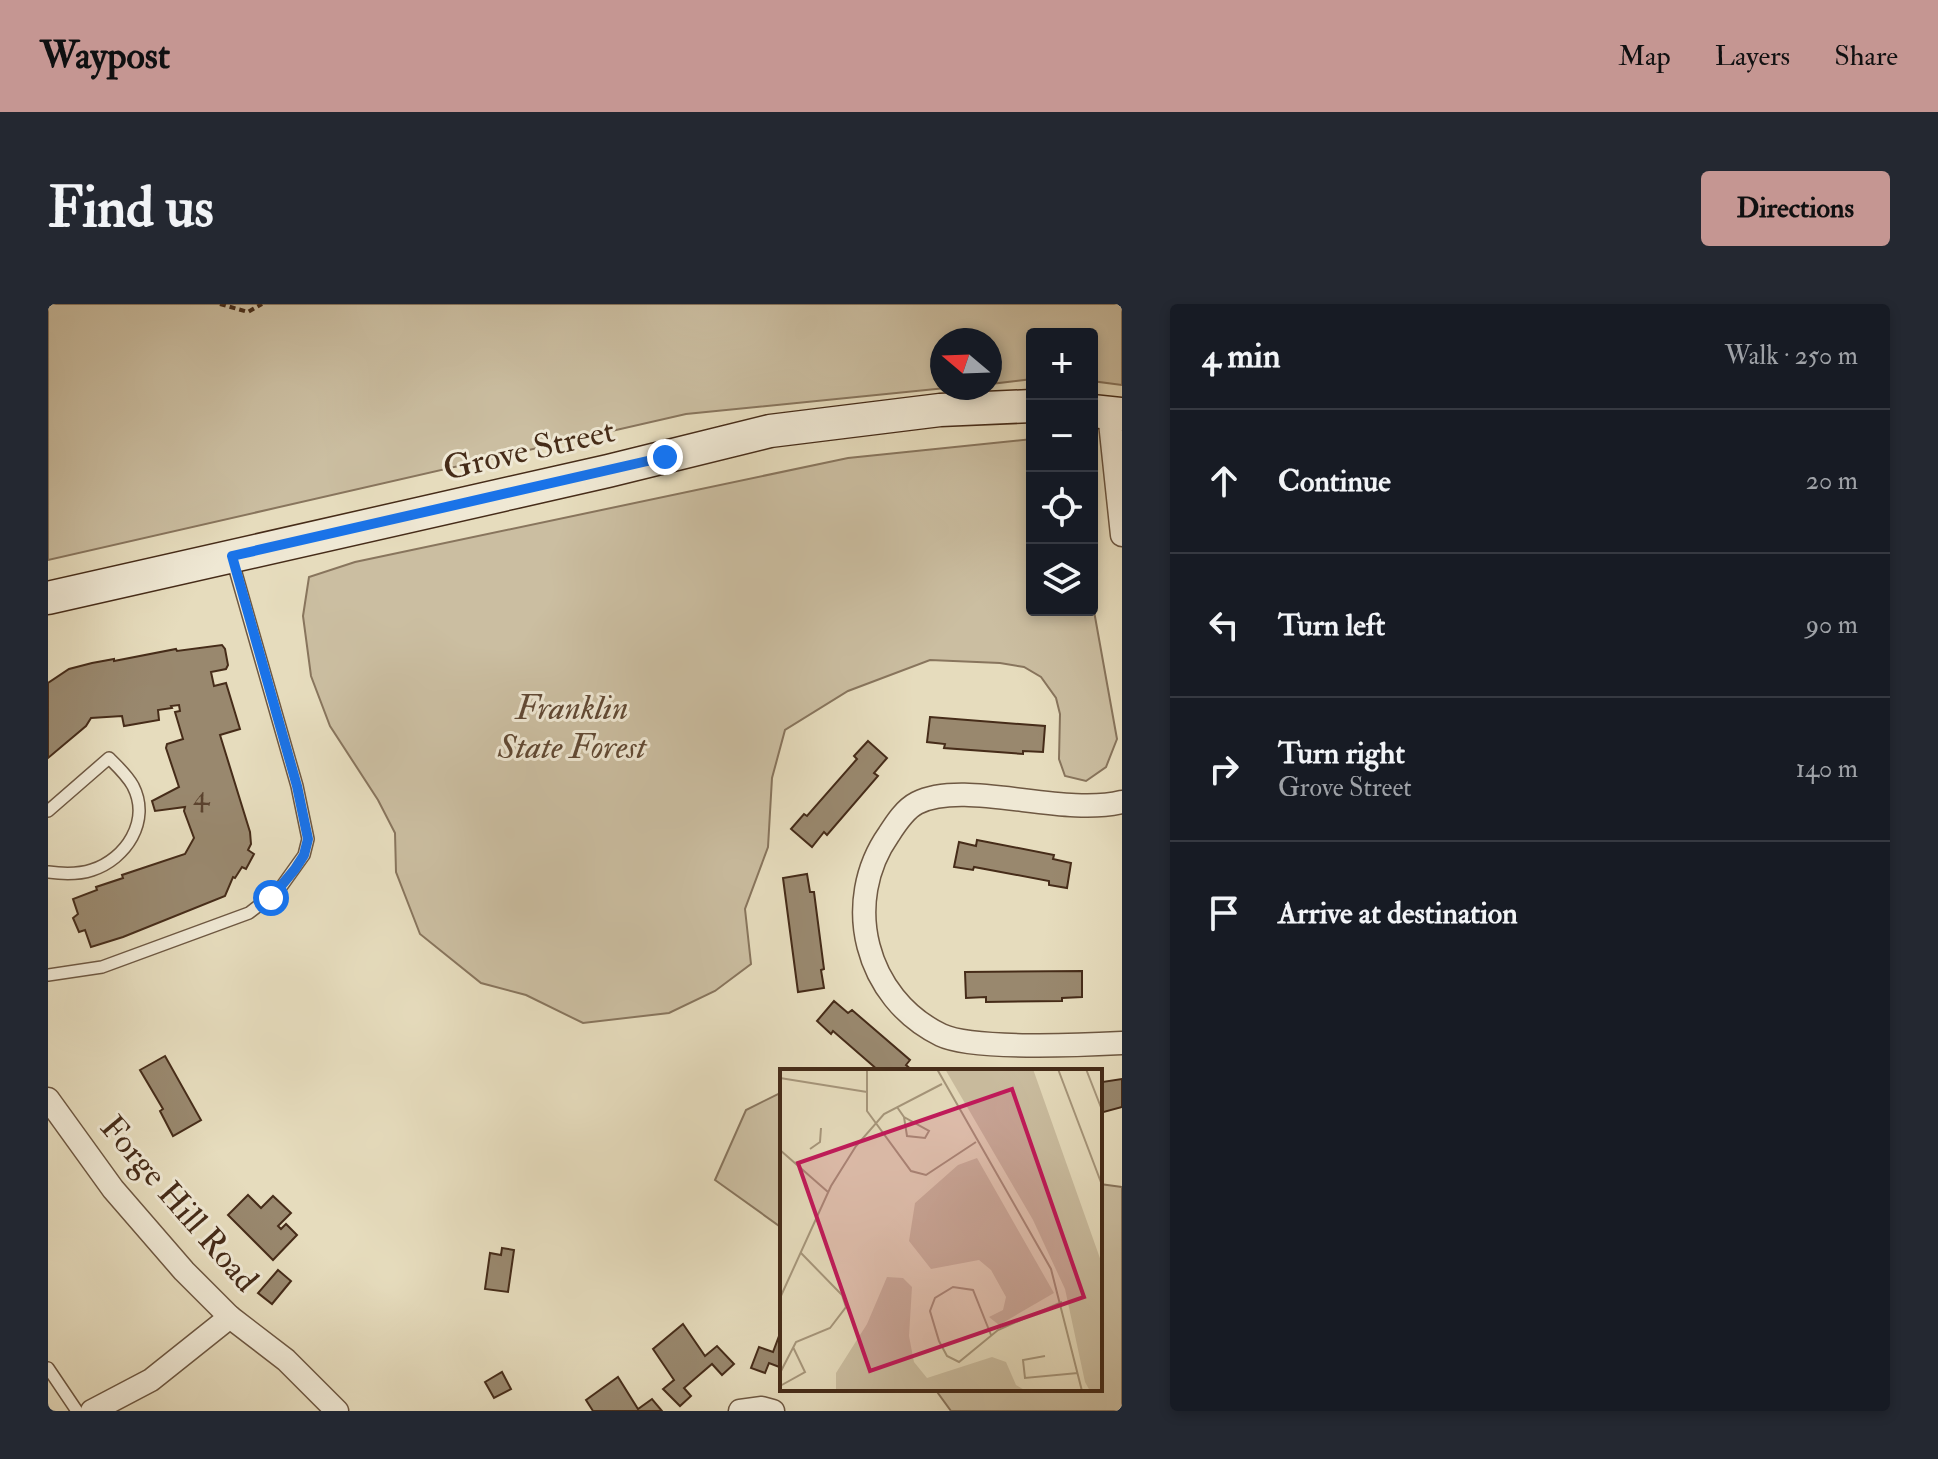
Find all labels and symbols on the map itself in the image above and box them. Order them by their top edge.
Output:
north arrow [930,328,1002,400]
street label: Grove Street [439,409,619,491]
route end [647,439,683,475]
park label: Franklin State Forest [497,687,648,769]
house number: 4 [193,777,211,814]
route start [253,880,289,916]
inset map [780,1069,1102,1391]
street label: Forge Hill Road [91,1107,268,1301]

